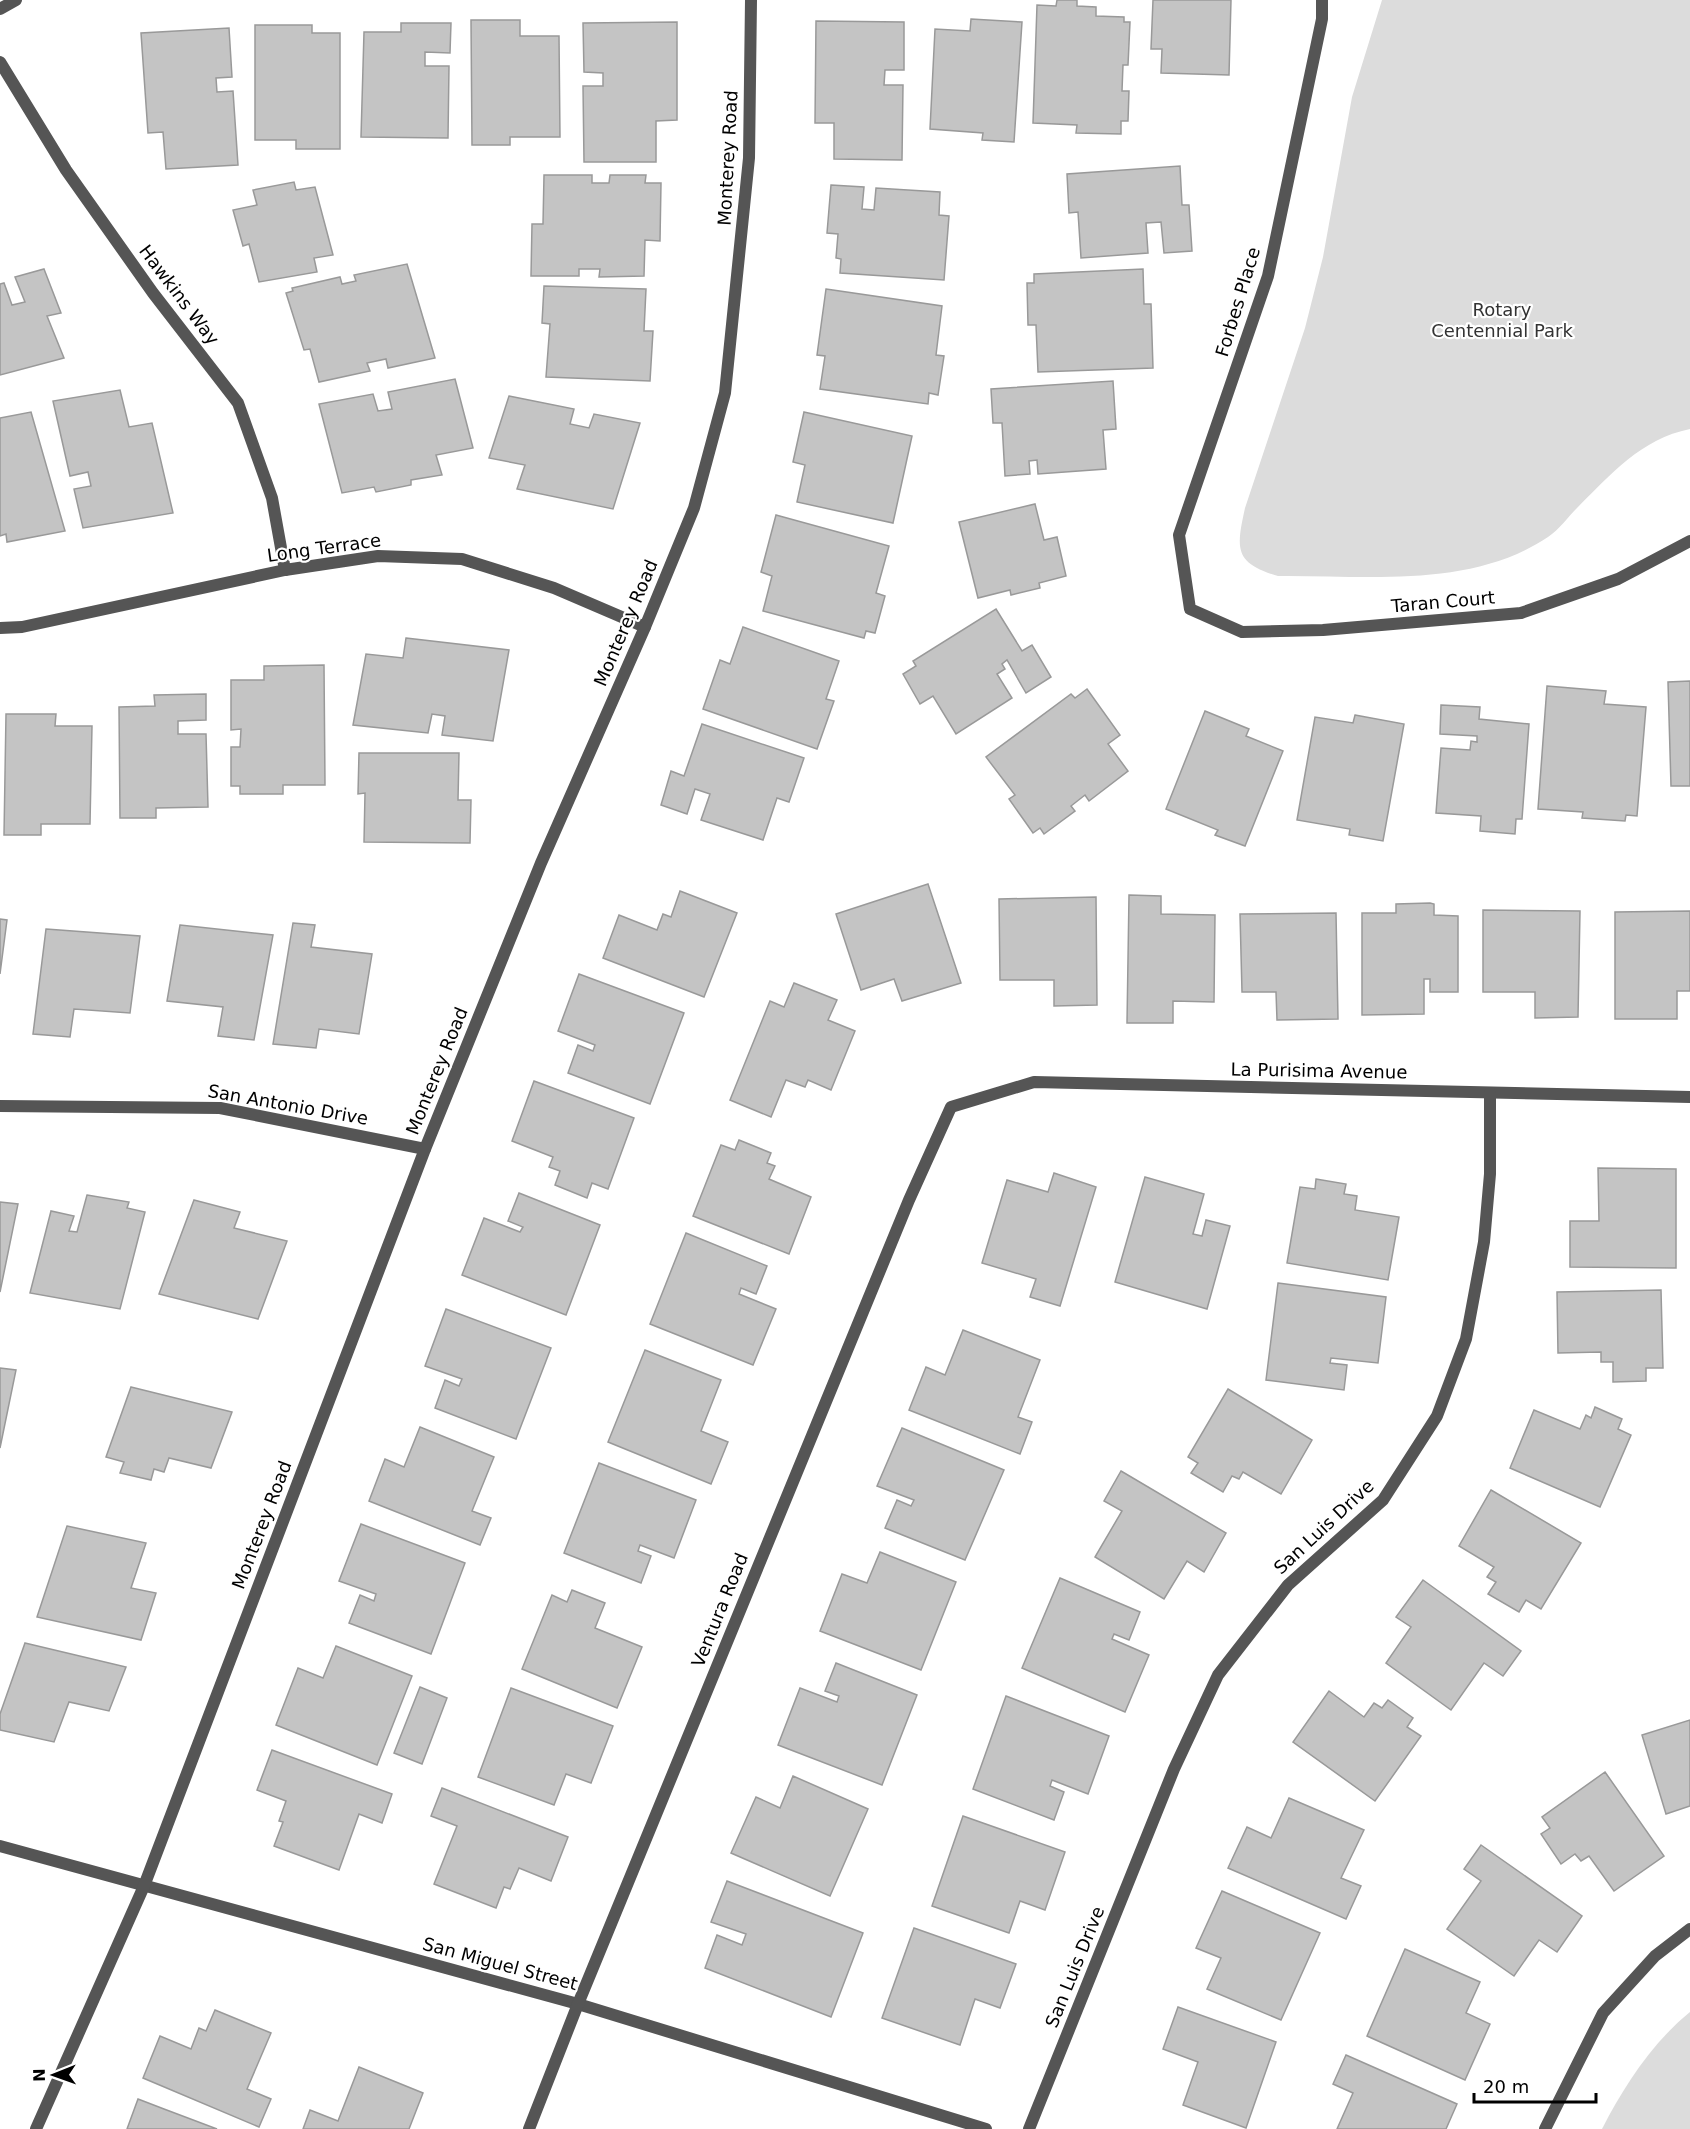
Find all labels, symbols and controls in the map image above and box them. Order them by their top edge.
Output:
street label: Monterey Road [713,90,742,226]
street label: Hawkins Way [135,241,224,349]
street label: Forbes Place [1211,244,1264,359]
park label: Rotary Centennial Park [1431,299,1573,341]
street label: Long Terrace [266,529,382,566]
street label: Monterey Road [589,556,662,689]
street label: Taran Court [1389,587,1496,617]
street label: Monterey Road [401,1004,472,1138]
street label: La Purisima Avenue [1231,1058,1408,1083]
street label: San Antonio Drive [206,1080,370,1129]
street label: Monterey Road [227,1458,296,1592]
street label: San Luis Drive [1269,1475,1378,1578]
street label: Ventura Road [687,1550,752,1670]
street label: San Luis Drive [1041,1903,1108,2030]
street label: San Miguel Street [420,1933,580,1994]
north arrow [24,2045,84,2105]
scale bar [1474,2066,1596,2104]
text: N [30,2068,49,2082]
text: 20 m [1483,2076,1529,2097]

